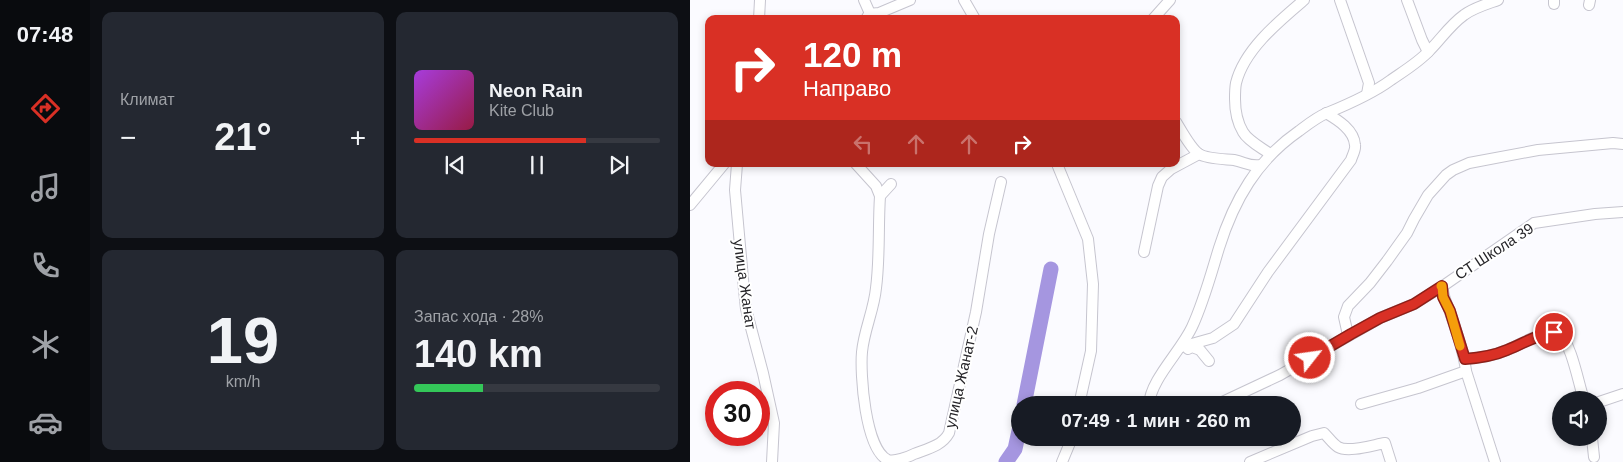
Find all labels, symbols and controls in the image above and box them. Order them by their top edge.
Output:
text: 07:48 [17,22,73,47]
icon: right [720,35,785,100]
text: 120 m [803,35,902,74]
text: Направо [803,76,891,101]
text: Neon Rain [489,80,583,101]
icon: directions [28,91,63,126]
text: Климат [120,91,174,108]
text: Kite Club [489,102,554,119]
text: 21° [214,116,272,158]
text: − [120,122,136,153]
text: + [350,122,366,153]
icon: left [849,130,877,158]
icon: ahead [902,130,930,158]
icon: ahead [955,130,983,158]
icon: right [1008,130,1036,158]
icon: previous [441,151,469,179]
icon: pause [523,151,551,179]
icon: next [605,151,633,179]
icon: music [28,170,63,205]
street label: СТ Школа 39 [1452,219,1536,283]
street label: улица Жанат [730,238,760,330]
icon: phone [28,248,63,283]
text: 19 [207,304,279,377]
text: Запас хода · 28% [414,308,543,325]
pin [1533,311,1575,353]
icon: arrive [1540,318,1568,346]
street label: улица Жанат-2 [941,324,981,430]
icon: climate [28,327,63,362]
position arrow [1283,331,1335,383]
text: 140 km [414,333,543,375]
text: km/h [226,373,260,390]
speed limit sign: 30 [705,381,770,446]
map controls [1552,391,1607,446]
button: sound [1552,391,1607,446]
icon: car [28,405,63,440]
text: 07:49 · 1 мин · 260 m [1061,410,1251,431]

